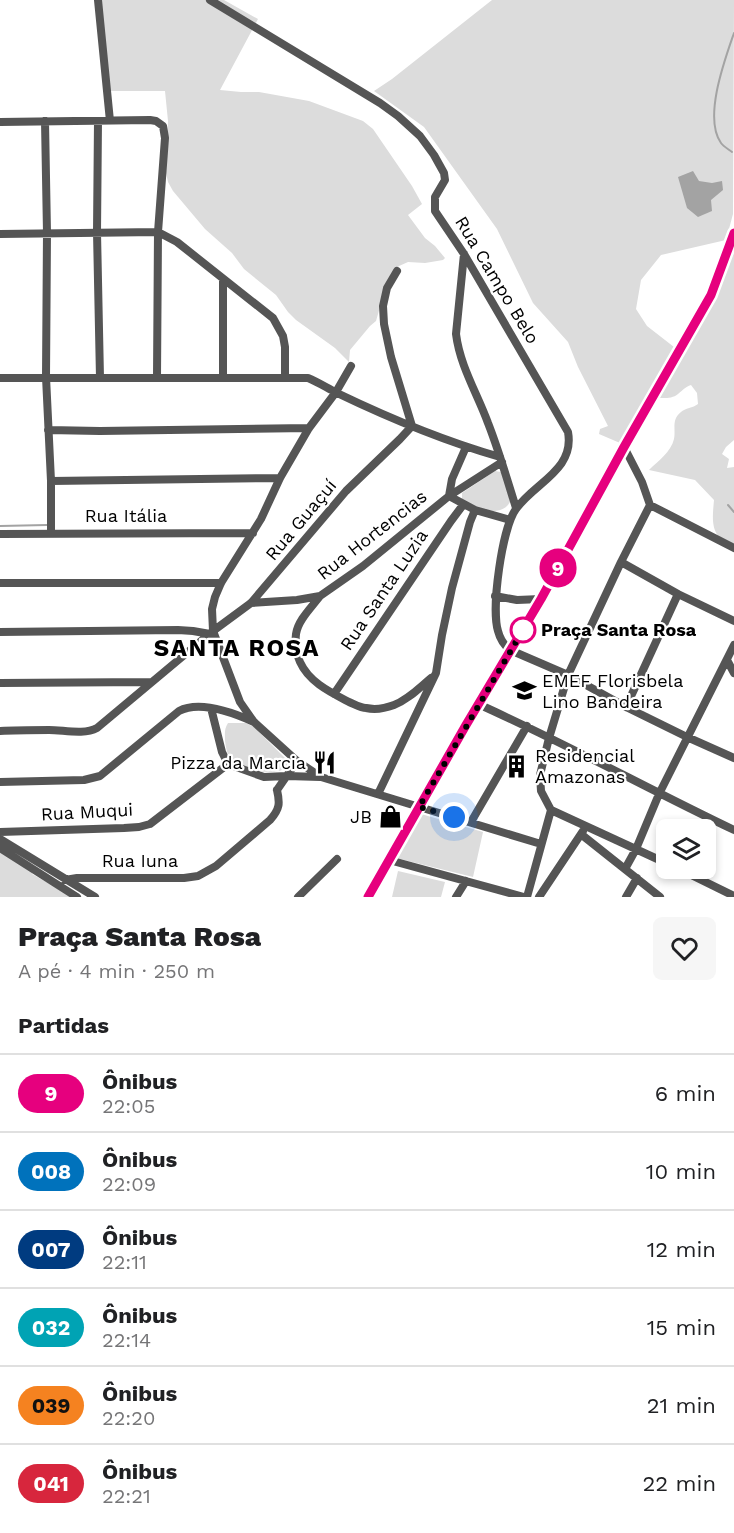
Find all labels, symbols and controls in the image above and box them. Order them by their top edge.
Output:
street label: Rua Campo Belo [451,212,544,347]
street label: Rua Guaçuí [261,475,341,564]
street label: Rua Hortencias [313,485,431,584]
street label: Rua Itália [85,505,167,526]
street label: Rua Santa Luzia [335,525,432,654]
line badge: 9 [538,548,578,588]
text: 9 [552,556,564,581]
marker: Praça Santa Rosa [510,617,536,643]
place label: Praça Santa Rosa [541,619,697,640]
district label: SANTA ROSA [154,634,320,662]
place label: EMEF Florisbela Lino Bandeira [542,670,683,712]
school or university icon: EMEF Florisbela Lino Bandeira [511,678,537,704]
place label: Residencial Amazonas [535,745,635,787]
restaurant icon: Pizza da Marcia [311,750,337,776]
place label: Pizza da Marcia [170,752,306,773]
building icon: Residencial Amazonas [504,753,530,779]
street label: Rua Muqui [40,799,134,824]
your location [439,802,469,832]
shop icon: JB [377,804,403,830]
place label: JB [350,806,372,827]
map controls [656,819,716,879]
button: layers [656,819,716,879]
street label: Rua Iuna [102,850,178,871]
button: heart [653,917,716,980]
text: Praça Santa Rosa [18,920,261,953]
text: A pé · 4 min · 250 m [18,959,215,983]
text: Partidas [18,1013,109,1038]
text: Ônibus [102,1069,177,1094]
text: 9 [45,1081,57,1106]
text: 6 min [655,1081,716,1106]
text: 22:05 [102,1094,155,1118]
text: Ônibus [102,1147,177,1172]
text: 008 [31,1159,71,1184]
text: 10 min [646,1159,716,1184]
text: 22:09 [102,1172,156,1196]
text: Ônibus [102,1225,177,1250]
text: 007 [31,1237,71,1262]
text: 12 min [647,1237,716,1262]
text: 22:11 [102,1250,147,1274]
text: Ônibus [102,1303,177,1328]
text: 032 [32,1315,70,1340]
text: 15 min [647,1315,716,1340]
text: 22:14 [102,1328,151,1352]
text: Ônibus [102,1381,177,1406]
text: 039 [32,1393,70,1418]
text: 21 min [647,1393,716,1418]
text: 22:20 [102,1406,155,1430]
text: Ônibus [102,1459,177,1484]
text: 041 [33,1471,69,1496]
text: 22 min [642,1471,716,1496]
text: 22:21 [102,1484,151,1508]

